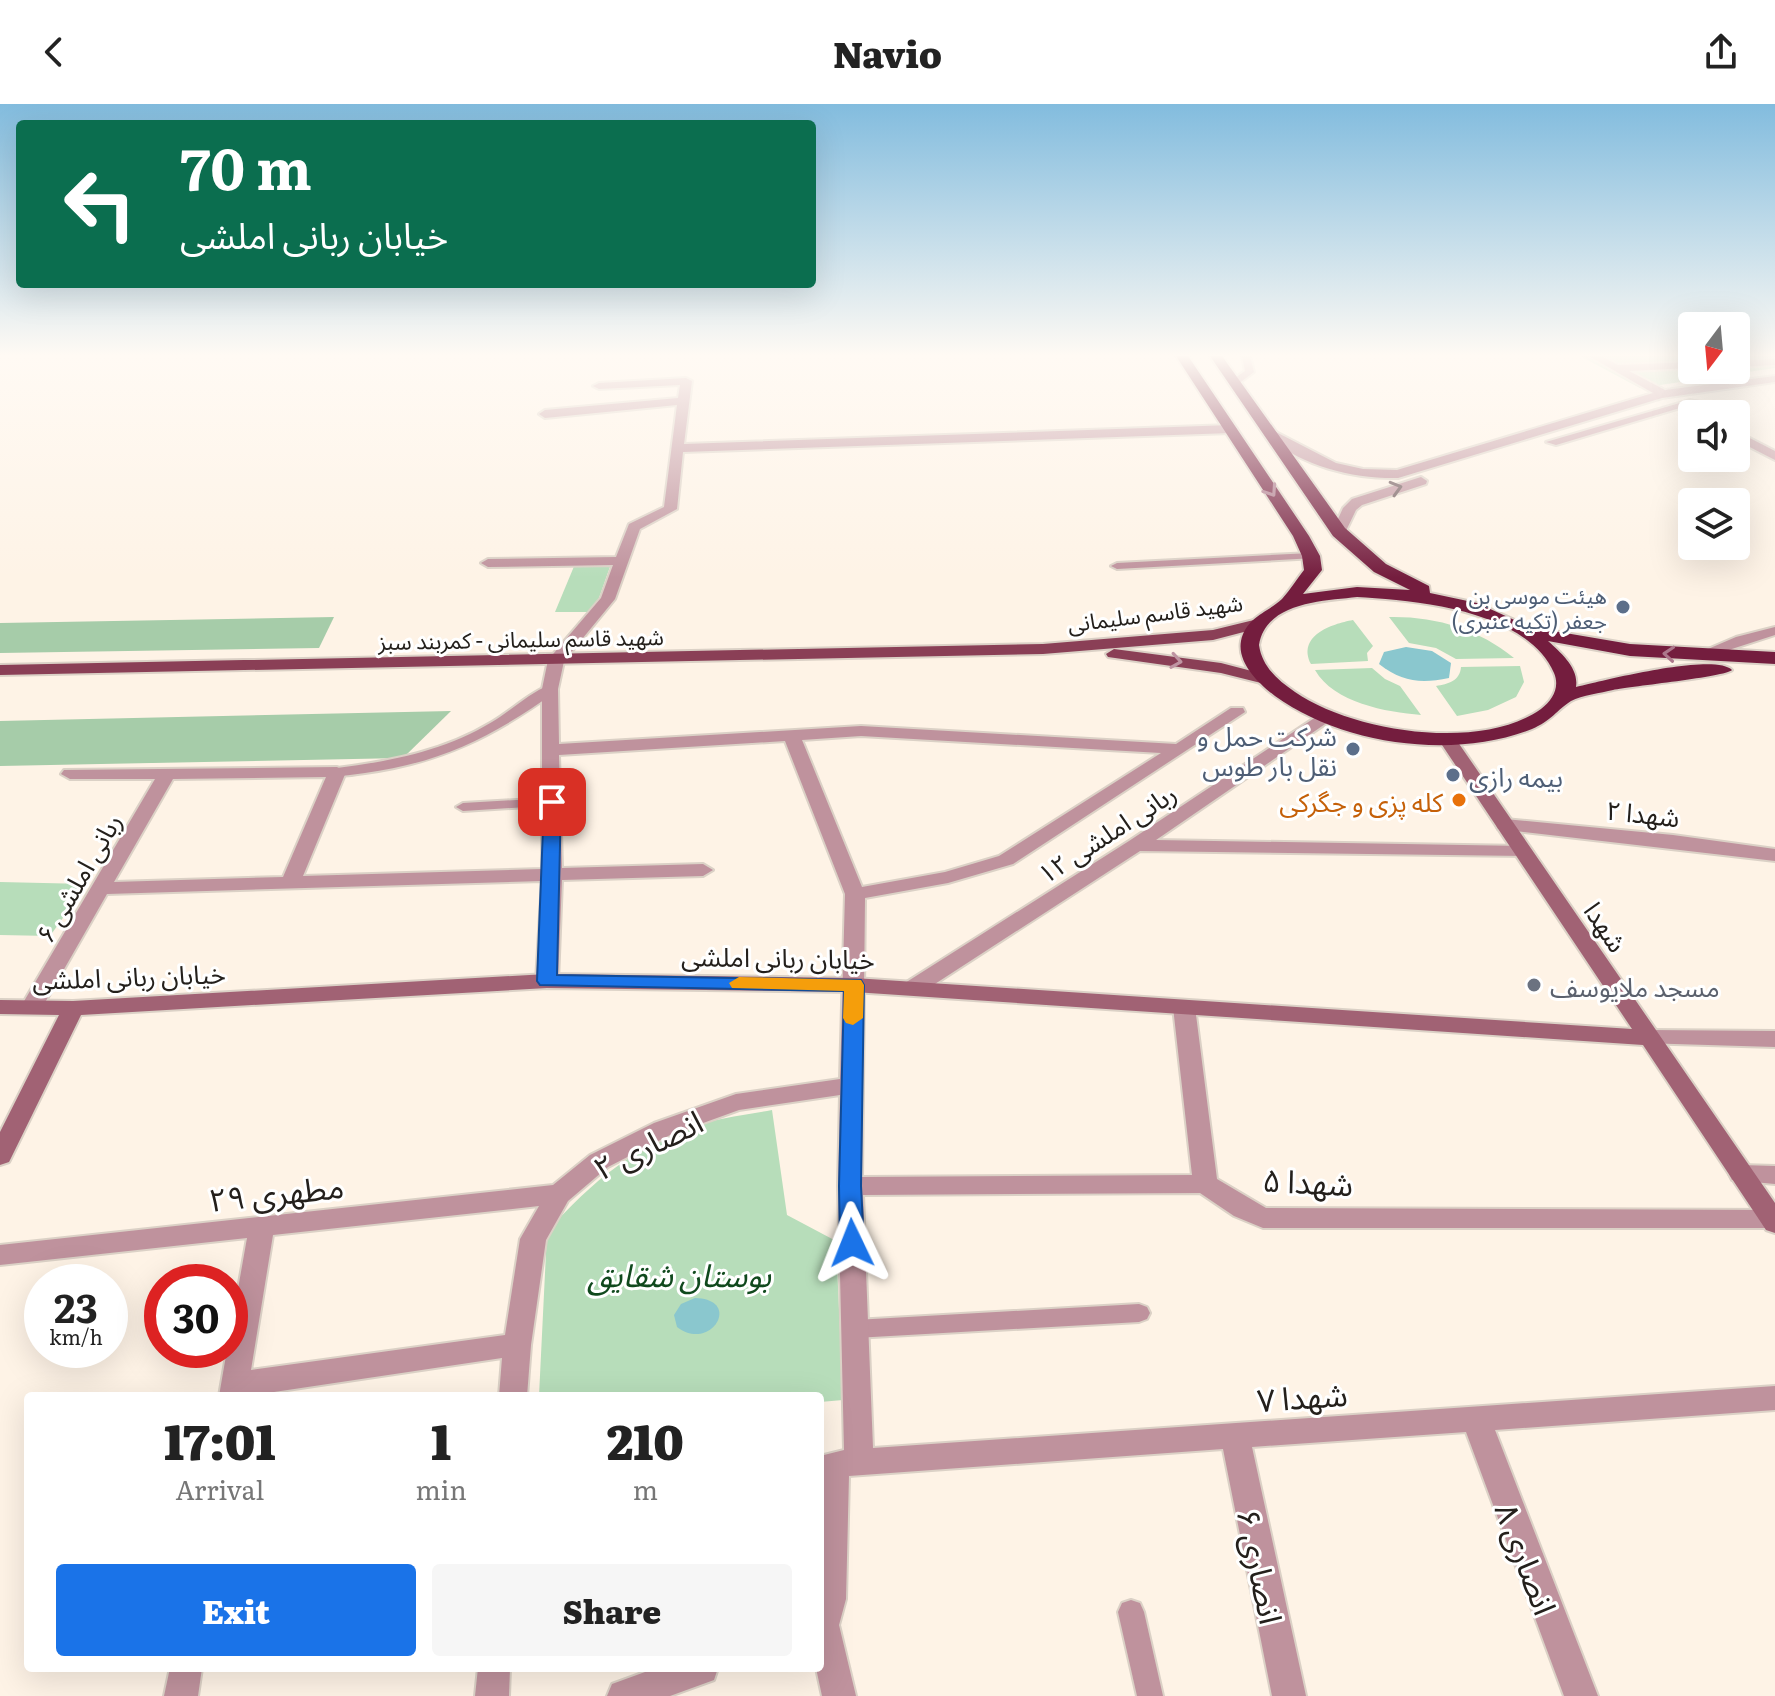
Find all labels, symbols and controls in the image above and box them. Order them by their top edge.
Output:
text: Navio [833,26,942,79]
icon: back [32,30,76,74]
icon: share [1699,30,1743,74]
text: 70 m [180,124,312,207]
icon: left [48,152,152,256]
text: خیابان ربانی املشی [180,207,448,260]
north arrow [1678,312,1750,384]
map controls [1678,312,1750,560]
button: sound [1678,400,1750,472]
one-way arrow [1389,481,1403,497]
one-way arrow [1262,482,1277,496]
button: layers [1678,488,1750,560]
place label: هيئت موسی بن جعفر (تکیه عنبری) [1451,578,1607,636]
street label: شهید قاسم سلیمانی [1066,585,1245,641]
marker: هيئت موسی بن جعفر (تکیه عنبری) [1614,598,1632,616]
street label: شهید قاسم سلیمانی - کمربند سبز [377,619,664,659]
one-way arrow [1662,645,1675,662]
one-way arrow [1169,652,1183,669]
place label: شرکت حمل و نقل بار طوس [1197,715,1337,784]
marker: شرکت حمل و نقل بار طوس [1344,740,1362,758]
place label: بیمه رازی [1469,756,1563,795]
marker: بیمه رازی [1444,766,1462,784]
pin [518,768,586,836]
street label: ربانی املشی ۱۲ [1029,772,1183,892]
icon: arrive [530,780,574,824]
place label: کله پزی و جگرکی [1279,781,1443,820]
street label: شهدا ۲ [1604,789,1682,835]
marker: کله پزی و جگرکی [1450,791,1468,809]
street label: ربانی املشی ۶ [24,805,130,949]
street label: شهدا [1576,893,1638,959]
street label: خیابان ربانی املشی [681,935,875,977]
street label: خیابان ربانی املشی [32,952,226,998]
place label: مسجد ملایوسف [1550,966,1720,1005]
marker: مسجد ملایوسف [1525,976,1543,994]
street label: انصاری ۲ [584,1096,710,1190]
street label: شهدا ۵ [1261,1154,1355,1206]
street label: مطهری ۲۹ [206,1160,346,1222]
position arrow [810,1201,894,1285]
park label: بوستان شقایق [587,1249,771,1297]
speed limit sign: 30 [144,1264,248,1368]
text: 23 [54,1276,98,1335]
text: km/h [49,1321,103,1351]
street label: شهدا ۷ [1255,1368,1349,1422]
text: 17:01 [164,1404,276,1475]
text: 1 [431,1404,451,1475]
text: 210 [607,1404,684,1475]
text: Arrival [175,1469,264,1508]
text: min [416,1469,467,1508]
text: m [633,1469,658,1508]
street label: انصاری ۸ [1485,1495,1571,1621]
street label: انصاری ۶ [1226,1504,1298,1628]
button: Exit [56,1564,416,1656]
button: Share [432,1564,792,1656]

